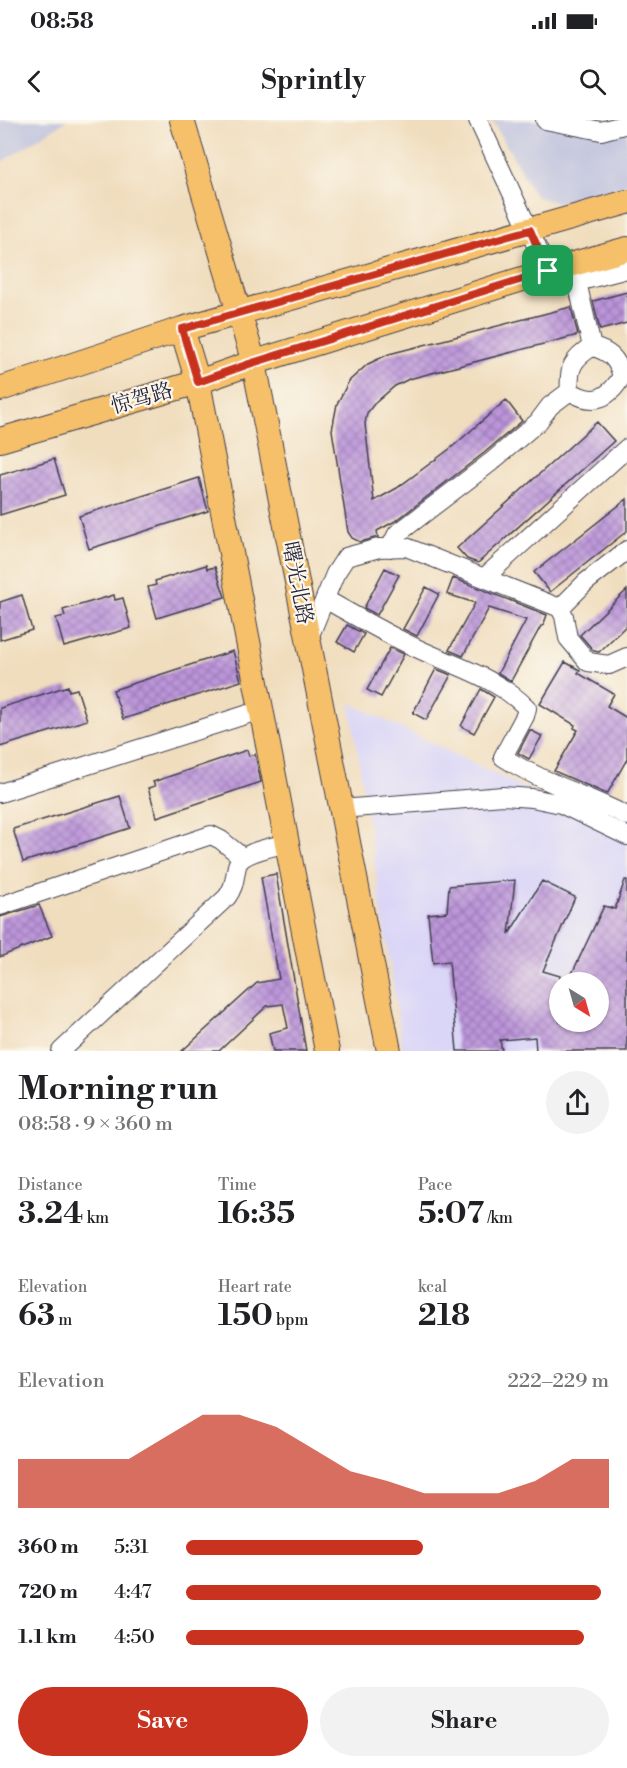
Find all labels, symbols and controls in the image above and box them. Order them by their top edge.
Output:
text: 08:58 [30,8,94,35]
text: Sprintly [261,64,366,98]
icon: back [18,65,51,98]
icon: search [576,65,609,98]
pin [522,245,573,296]
icon: arrive [531,254,564,287]
street label: 惊驾路 [108,378,176,420]
street label: 曙光北路 [276,539,318,627]
north arrow [549,972,609,1032]
map controls [549,972,609,1032]
text: Morning run [18,1069,218,1110]
button: share [546,1071,609,1134]
text: 08:58 · 9 × 360 m [18,1112,173,1137]
text: Distance [18,1175,83,1195]
text: Time [218,1175,257,1195]
text: Pace [418,1175,452,1195]
text: 3.24 [18,1195,83,1233]
text: 16:35 [218,1195,295,1233]
text: 5:07 [418,1195,484,1233]
text: km [83,1208,109,1228]
text: /km [484,1208,513,1228]
text: Elevation [18,1277,87,1297]
text: Heart rate [218,1277,292,1297]
text: kcal [418,1277,447,1297]
text: 63 [18,1297,55,1335]
text: 150 [218,1297,273,1335]
text: 218 [418,1297,470,1335]
text: m [55,1310,72,1330]
text: bpm [273,1310,309,1330]
text: Elevation [18,1369,105,1394]
text: 222–229 m [507,1369,609,1394]
text: 360 m [18,1535,79,1560]
text: 5:31 [114,1535,149,1560]
text: 720 m [18,1580,78,1605]
text: 4:47 [114,1580,152,1605]
text: 1.1 km [18,1625,77,1650]
text: 4:50 [114,1625,155,1650]
button: Save [18,1687,308,1756]
button: Share [320,1687,609,1756]

